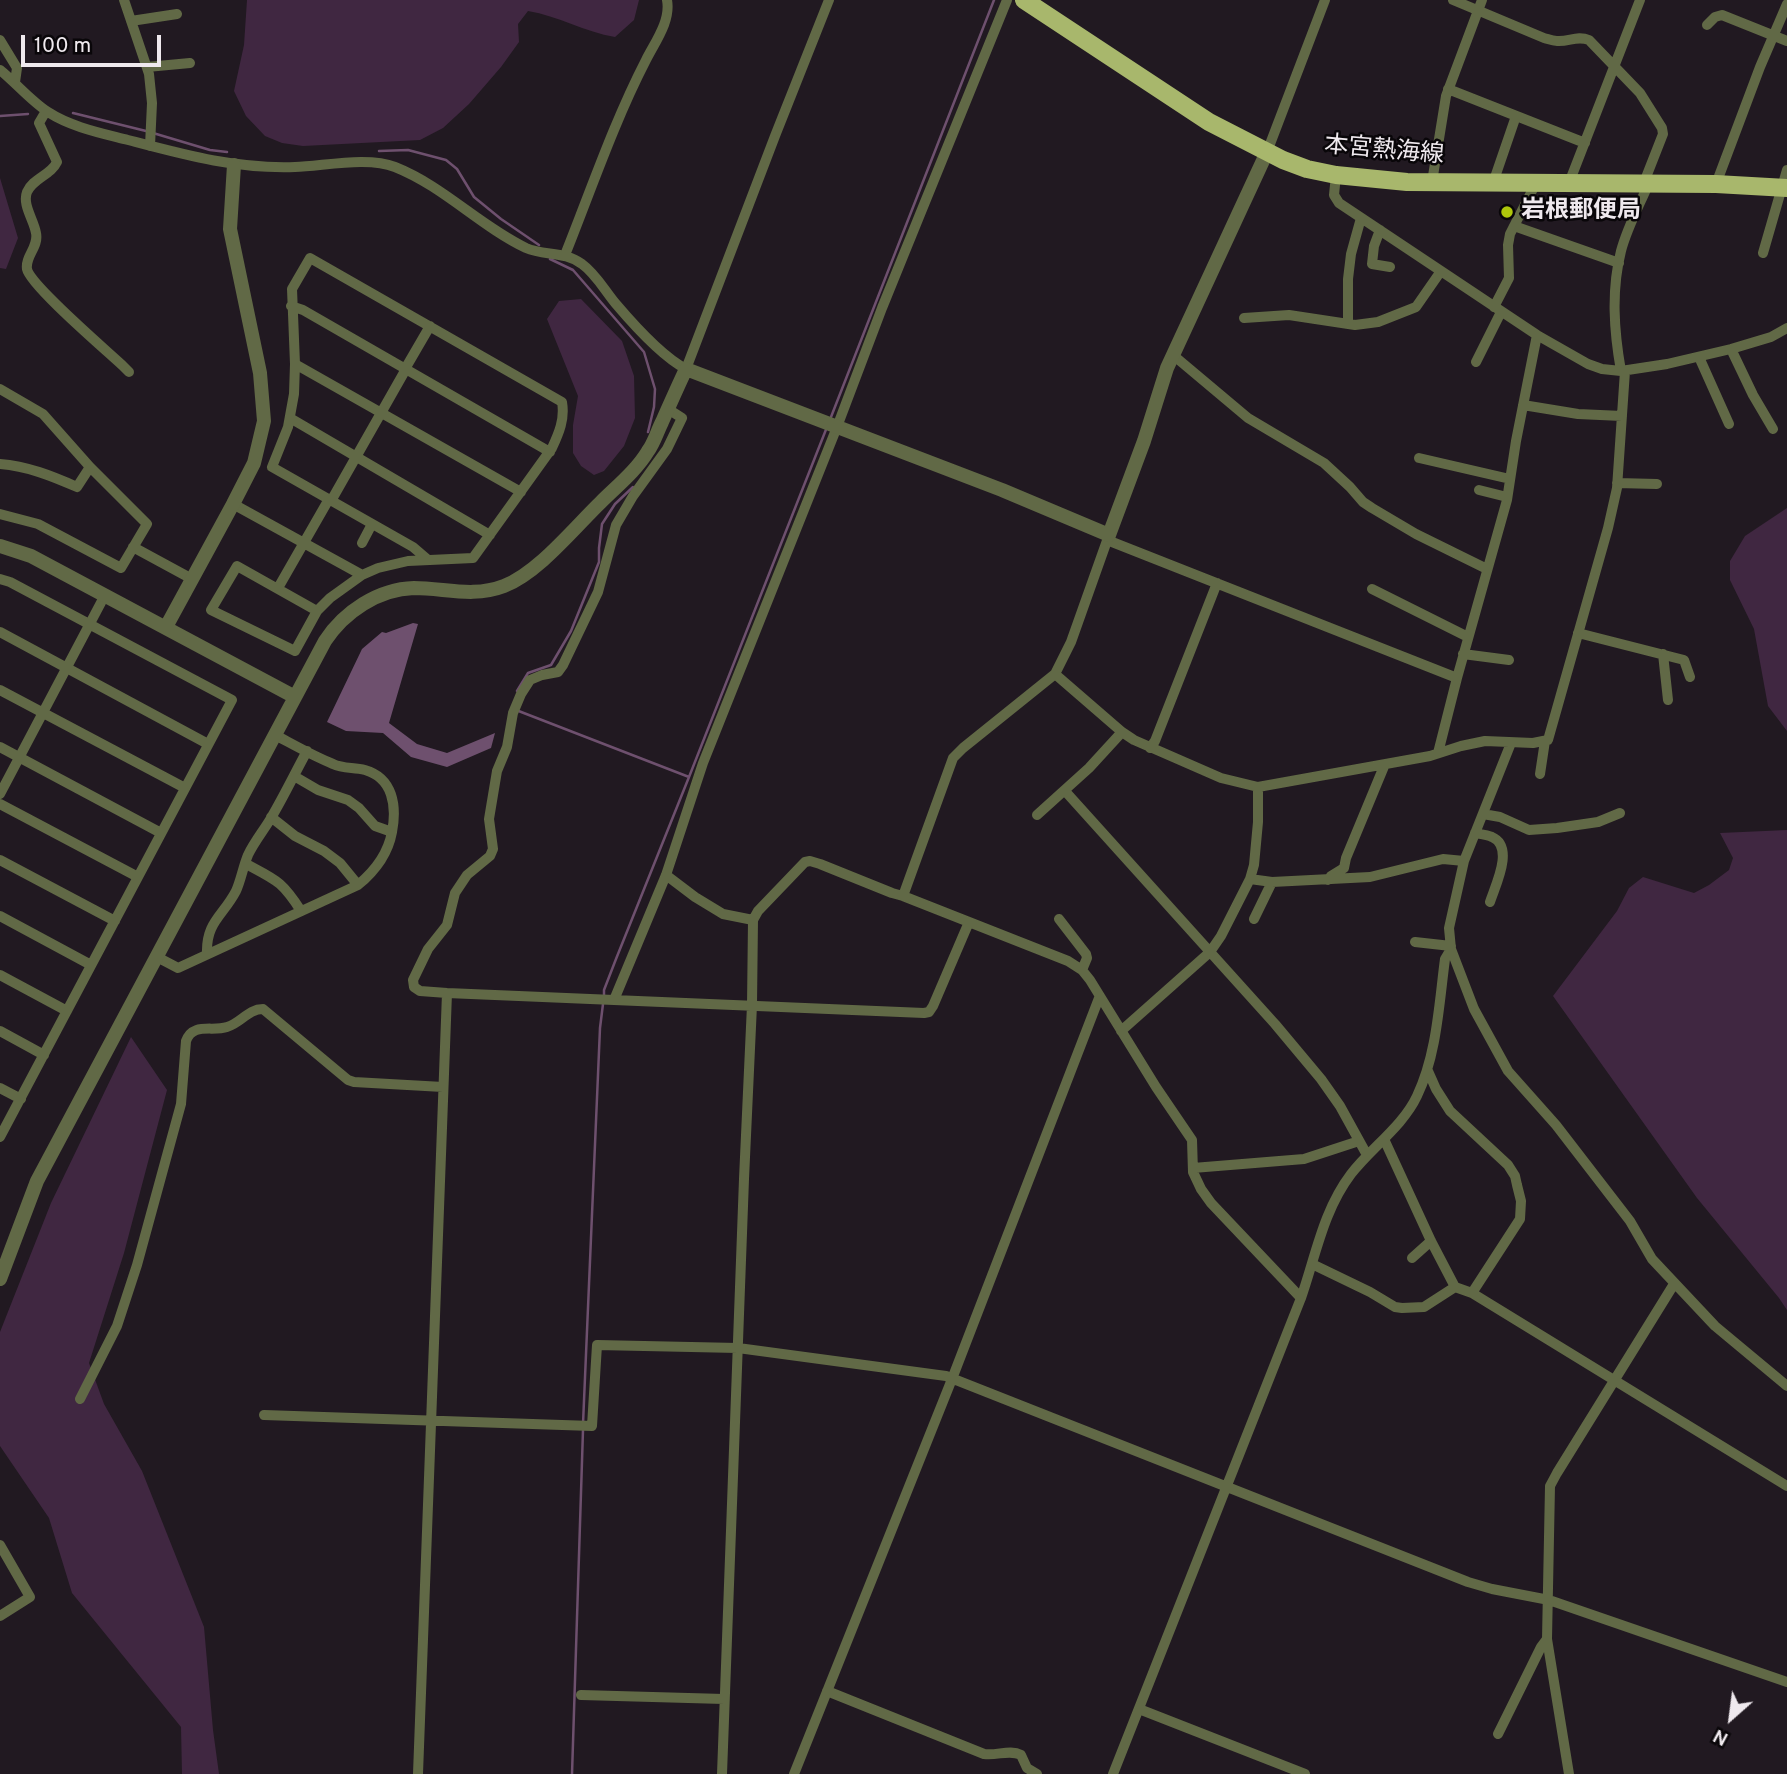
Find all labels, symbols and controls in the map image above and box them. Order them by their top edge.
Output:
scale bar [24,21,164,65]
text: 100 m [34,33,91,60]
street label: 本宮熱海線 [1323,132,1445,172]
place label: 岩根郵便局 [1521,198,1641,226]
marker: 岩根郵便局 [1499,204,1515,220]
north arrow [1696,1683,1766,1753]
text: N [1709,1723,1733,1750]

